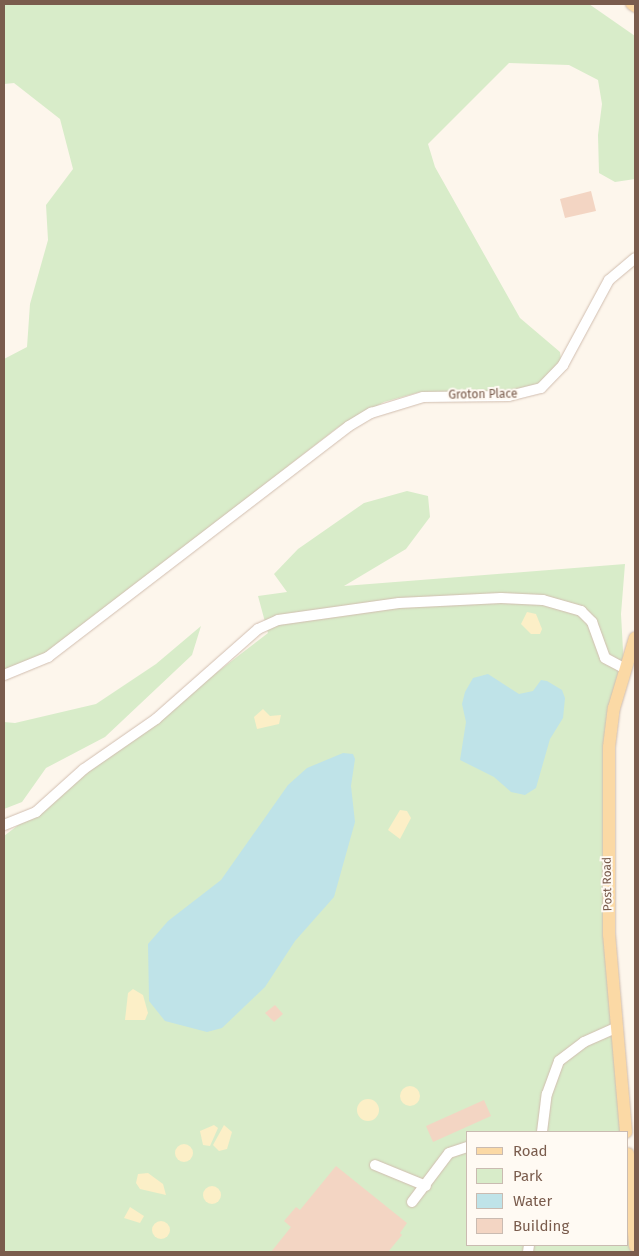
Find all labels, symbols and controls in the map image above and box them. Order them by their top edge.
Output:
street label: Groton Place [448,387,518,403]
street label: Post Road [600,857,616,911]
legend [466,1131,629,1246]
text: Road [513,1142,548,1160]
text: Park [513,1167,543,1185]
text: Water [513,1192,552,1210]
text: Building [513,1217,569,1235]

